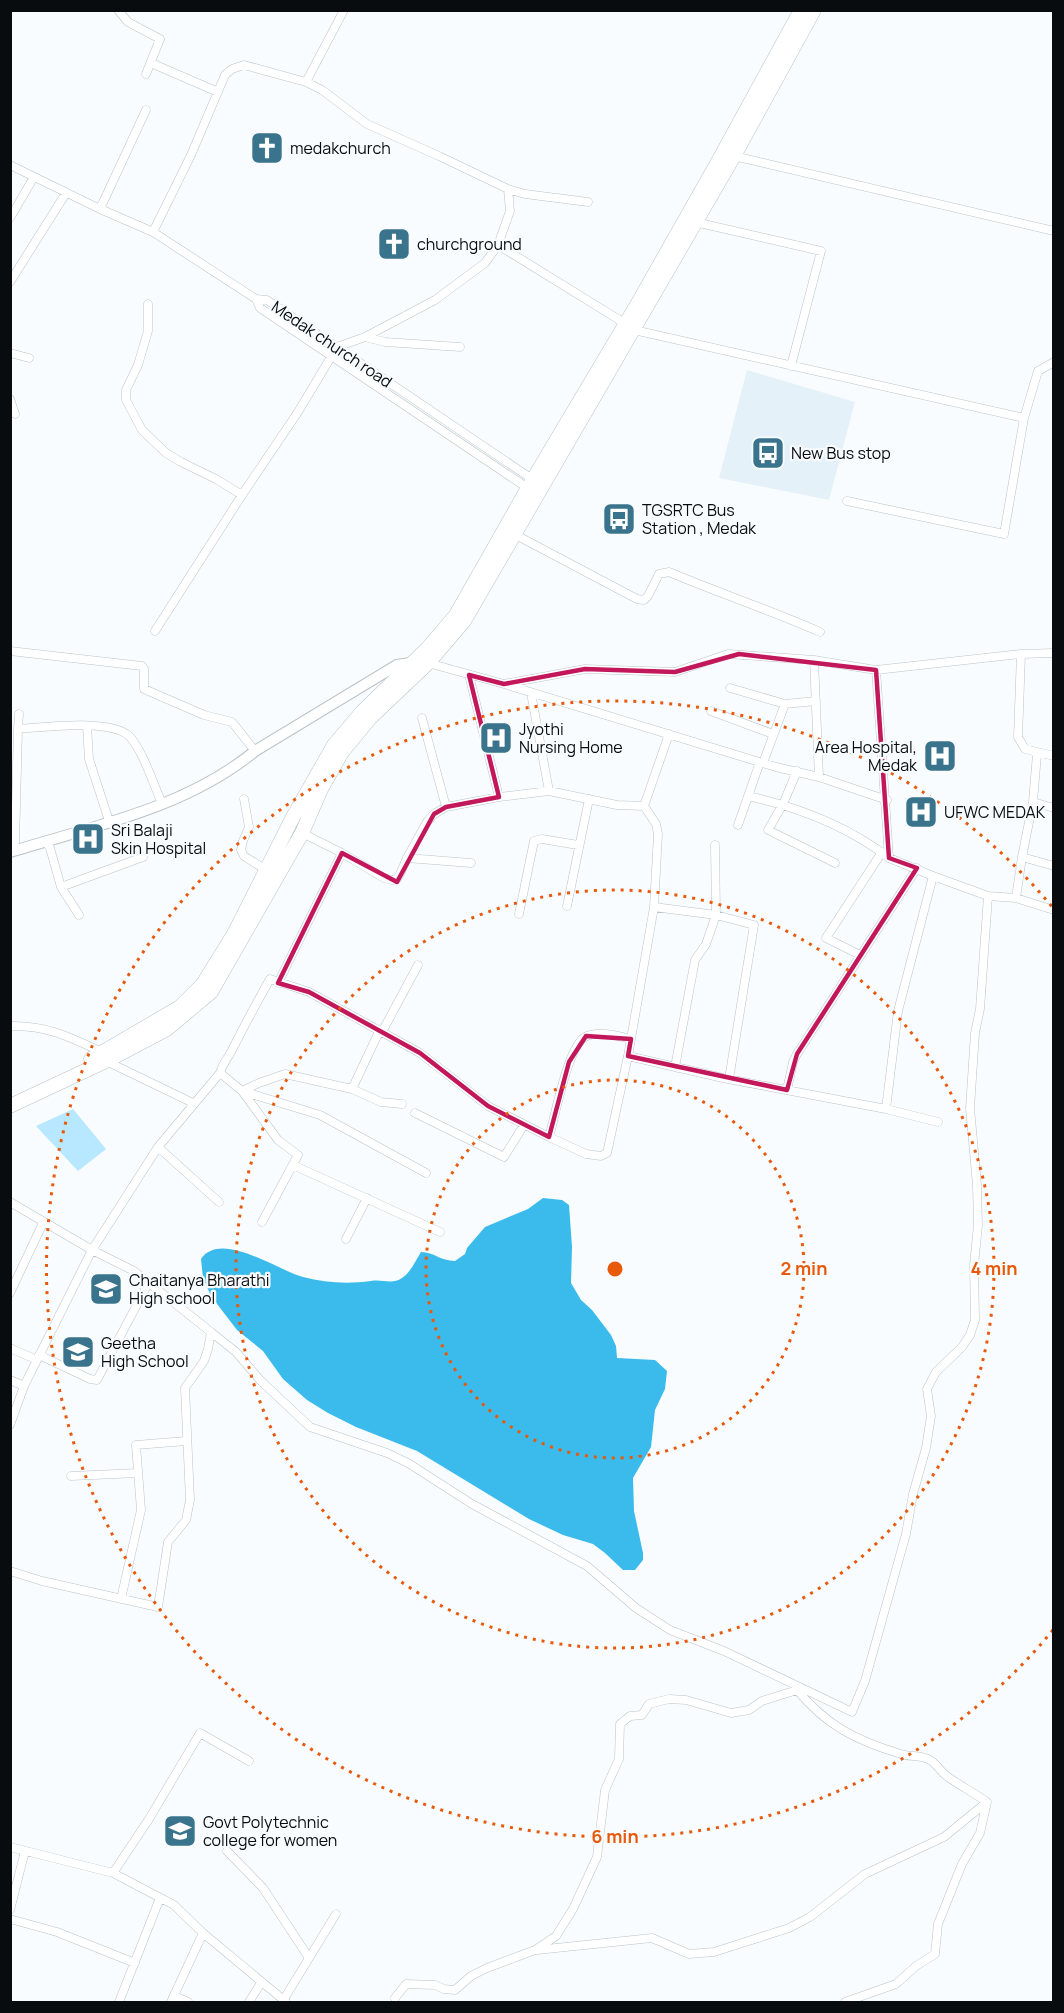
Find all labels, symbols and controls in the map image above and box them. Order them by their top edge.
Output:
church icon: medakchurch [249,130,285,166]
place label: medakchurch [290,137,391,159]
church icon: churchground [376,226,412,262]
place label: churchground [417,233,522,255]
street label: Medak church road [267,296,397,392]
bus stop icon: New Bus stop [750,435,786,471]
place label: New Bus stop [791,442,891,464]
place label: TGSRTC Bus Station , Medak [642,499,757,539]
bus stop icon: TGSRTC Bus Station , Medak [601,501,637,537]
place label: Jyothi Nursing Home [519,718,623,758]
hospital icon: Jyothi Nursing Home [478,720,514,756]
place label: Area Hospital, Medak [815,736,918,776]
hospital icon: Area Hospital, Medak [922,738,958,774]
hospital icon: UFWC MEDAK [903,794,939,830]
place label: UFWC MEDAK [944,801,1046,823]
place label: Sri Balaji Skin Hospital [111,819,206,859]
hospital icon: Sri Balaji Skin Hospital [70,821,106,857]
text: 2 min [781,1256,827,1280]
text: 4 min [970,1256,1018,1280]
centre of rings [605,1259,625,1279]
place label: Chaitanya Bharathi High school [129,1269,269,1309]
school or university icon: Chaitanya Bharathi High school [88,1271,124,1307]
place label: Geetha High School [101,1332,189,1372]
school or university icon: Geetha High School [60,1334,96,1370]
place label: Govt Polytechnic college for women [203,1811,337,1851]
school or university icon: Govt Polytechnic college for women [162,1813,198,1849]
text: 6 min [591,1824,639,1848]

